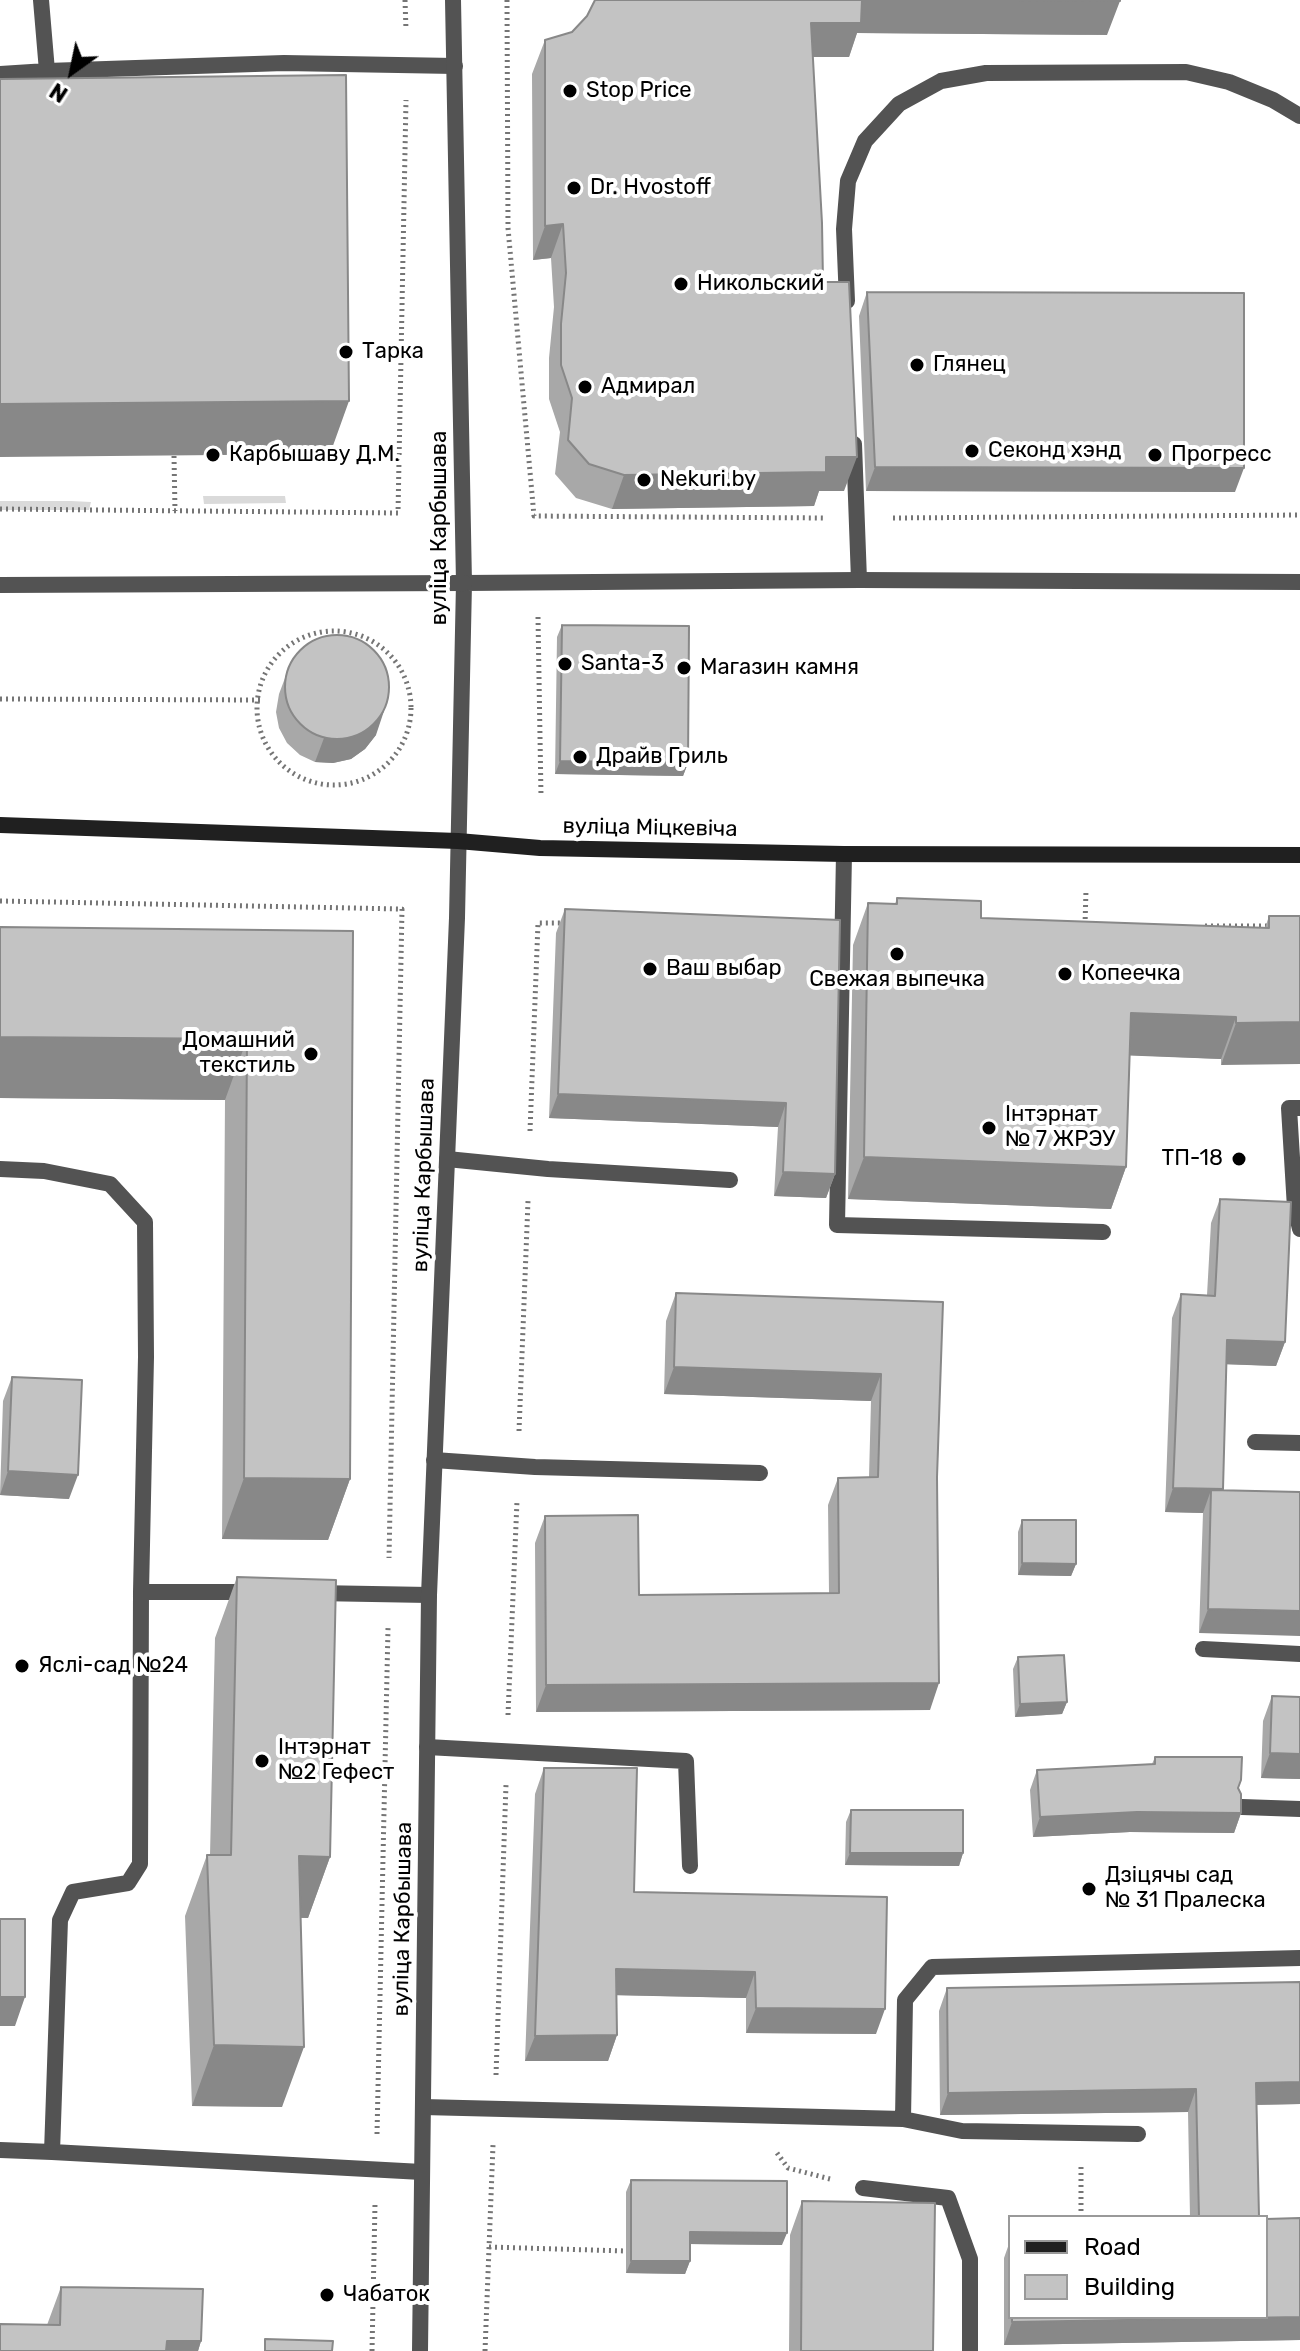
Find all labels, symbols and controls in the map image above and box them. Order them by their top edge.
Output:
north arrow [32,32,112,112]
text: N [45,77,73,108]
place label: Stop Price [586,78,692,104]
marker: Stop Price [561,82,579,100]
place label: Dr. Hvostoff [590,175,711,201]
marker: Dr. Hvostoff [565,179,583,197]
place label: Никольский [697,271,824,297]
marker: Никольский [672,275,690,293]
place label: Тарка [362,339,424,365]
marker: Тарка [337,343,355,361]
place label: Глянец [933,352,1006,378]
marker: Глянец [908,356,926,374]
place label: Адмирал [601,374,695,400]
marker: Адмирал [576,378,594,396]
street label: вуліца Карбышава [427,431,453,625]
place label: Секонд хэнд [988,438,1121,464]
place label: Карбышаву Д.М. [229,442,400,468]
marker: Секонд хэнд [963,442,981,460]
place label: Прогресс [1171,442,1272,468]
marker: Карбышаву Д.М. [204,446,222,464]
marker: Прогресс [1146,446,1164,464]
place label: Nekuri.by [660,467,756,493]
marker: Nekuri.by [635,471,653,489]
place label: Santa-3 [581,651,664,677]
marker: Santa-3 [556,655,574,673]
place label: Магазин камня [700,655,859,681]
marker: Магазин камня [675,659,693,677]
place label: Драйв Гриль [596,744,728,770]
marker: Драйв Гриль [571,748,589,766]
street label: вуліца Міцкевіча [562,813,738,843]
marker: Свежая выпечка [888,945,906,963]
place label: Ваш выбар [666,956,781,982]
marker: Ваш выбар [641,960,659,978]
place label: Копеечка [1081,961,1181,987]
marker: Копеечка [1056,965,1074,983]
place label: Свежая выпечка [809,967,985,993]
place label: Домашний текстиль [182,1028,295,1080]
marker: Домашний текстиль [302,1045,320,1063]
street label: вуліца Карбышава [407,1077,441,1273]
place label: Інтэрнат № 7 ЖРЭУ [1005,1102,1115,1154]
marker: Інтэрнат № 7 ЖРЭУ [980,1119,998,1137]
place label: ТП-18 [1161,1146,1223,1172]
marker: ТП-18 [1230,1150,1248,1168]
place label: Яслі-сад №24 [38,1653,188,1679]
marker: Яслі-сад №24 [13,1657,31,1675]
place label: Інтэрнат №2 Гефест [278,1735,394,1786]
marker: Інтэрнат №2 Гефест [253,1752,271,1770]
street label: вуліца Карбышава [388,1821,418,2017]
place label: Дзіцячы сад № 31 Пралеска [1105,1863,1266,1914]
marker: Дзіцячы сад № 31 Пралеска [1080,1880,1098,1898]
legend [1008,2215,1268,2319]
text: Road [1084,2233,1141,2261]
text: Building [1084,2273,1175,2301]
place label: Чабаток [343,2282,430,2308]
marker: Чабаток [318,2286,336,2304]

